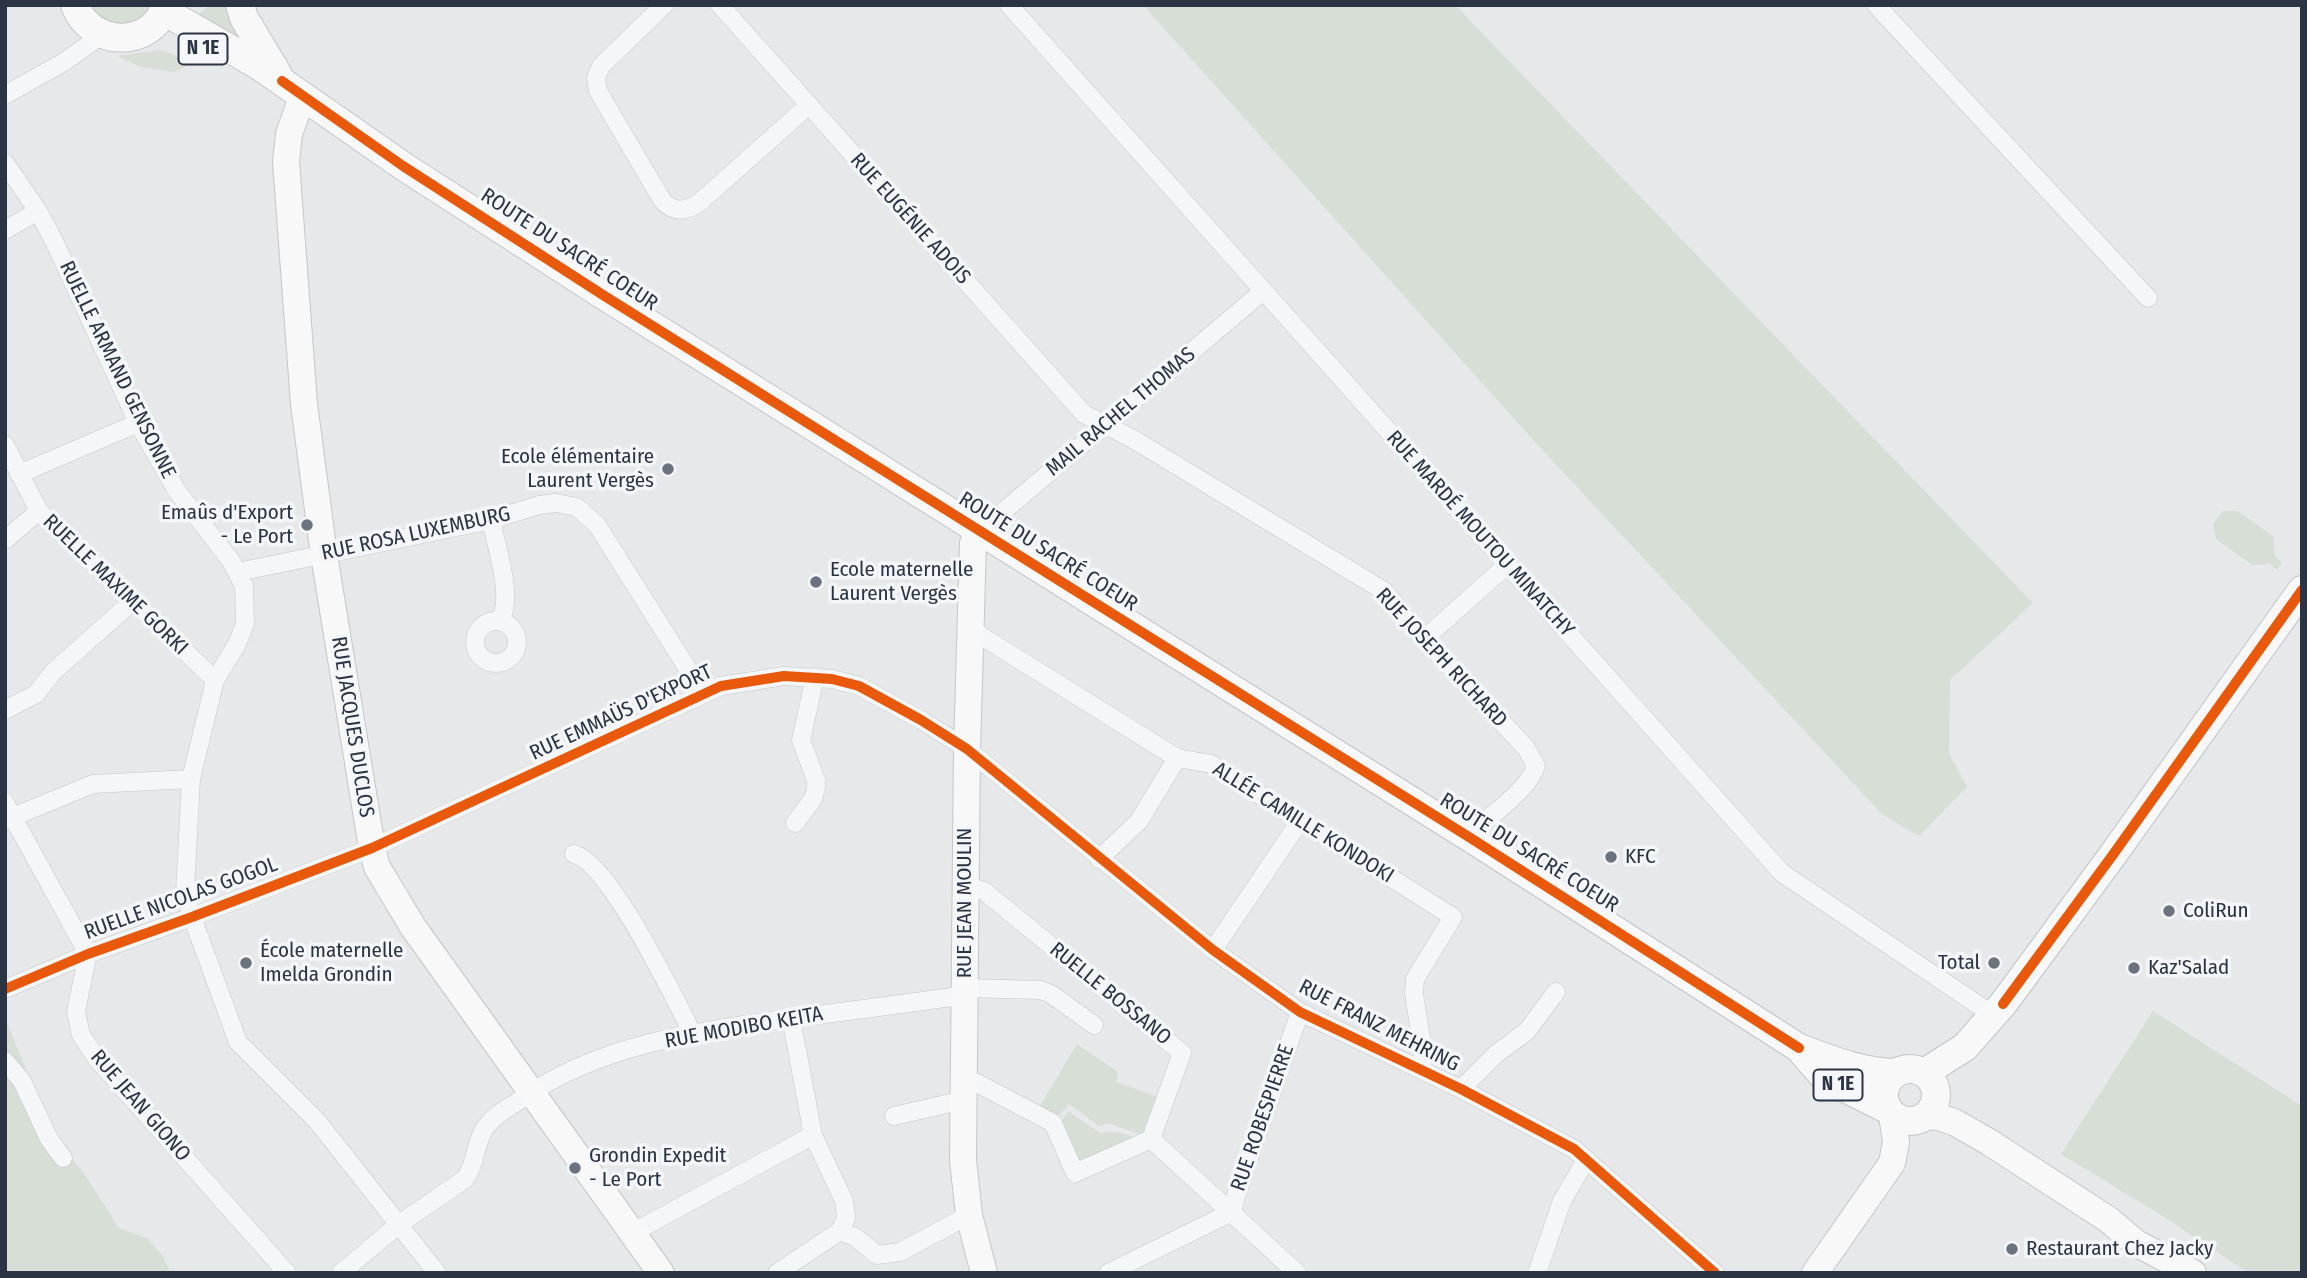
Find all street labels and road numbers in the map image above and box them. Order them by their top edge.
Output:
road number: N 1E [178,34,228,64]
street label: RUE EUGÉNIE ADOIS [844,148,976,290]
street label: ROUTE DU SACRÉ COEUR [476,183,662,317]
street label: RUELLE ARMAND GENSONNE [53,257,181,483]
street label: MAIL RACHEL THOMAS [1041,342,1201,482]
street label: RUE MARDÉ MOUTOU MINATCHY [1381,426,1579,642]
street label: ROUTE DU SACRÉ COEUR [954,487,1142,617]
street label: RUE ROSA LUXEMBURG [319,502,513,566]
street label: RUELLE MAXIME GORKI [37,509,193,661]
street label: RUE JOSEPH RICHARD [1370,583,1512,733]
street label: RUE JACQUES DUCLOS [325,635,379,819]
street label: RUE EMMAÜS D'EXPORT [526,660,716,766]
street label: ALLÉE CAMILLE KONDOKI [1208,757,1398,889]
street label: ROUTE DU SACRÉ COEUR [1435,788,1623,918]
street label: RUE JEAN MOULIN [952,828,978,978]
street label: RUELLE NICOLAS GOGOL [81,852,281,946]
street label: RUELLE BOSSANO [1044,937,1176,1051]
street label: RUE FRANZ MEHRING [1294,975,1464,1077]
street label: RUE MODIBO KEITA [663,1002,825,1054]
street label: RUE ROBESPIERRE [1226,1041,1300,1195]
street label: RUE JEAN GIONO [85,1045,195,1167]
road number: N 1E [1814,1070,1862,1100]

